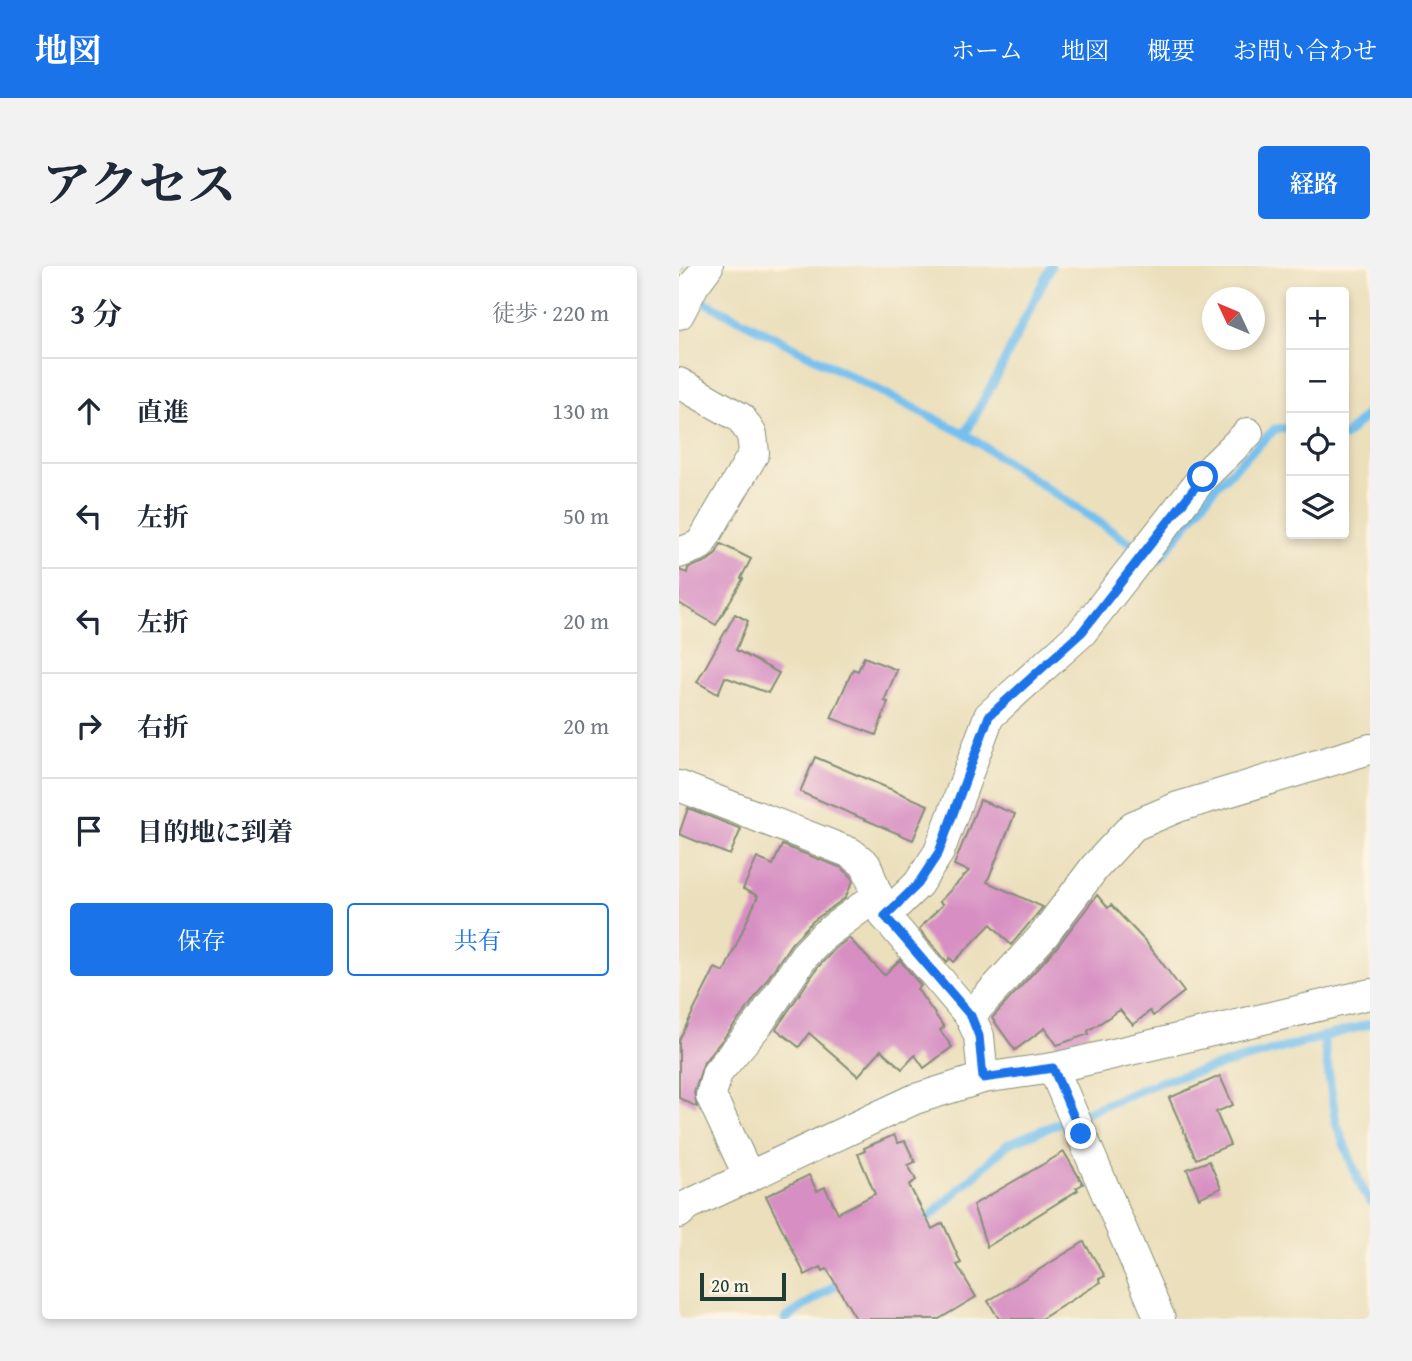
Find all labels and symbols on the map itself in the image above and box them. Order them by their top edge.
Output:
north arrow [1202,287,1265,350]
route start [1187,461,1218,492]
route end [1065,1118,1096,1149]
scale bar [700,1270,786,1302]

